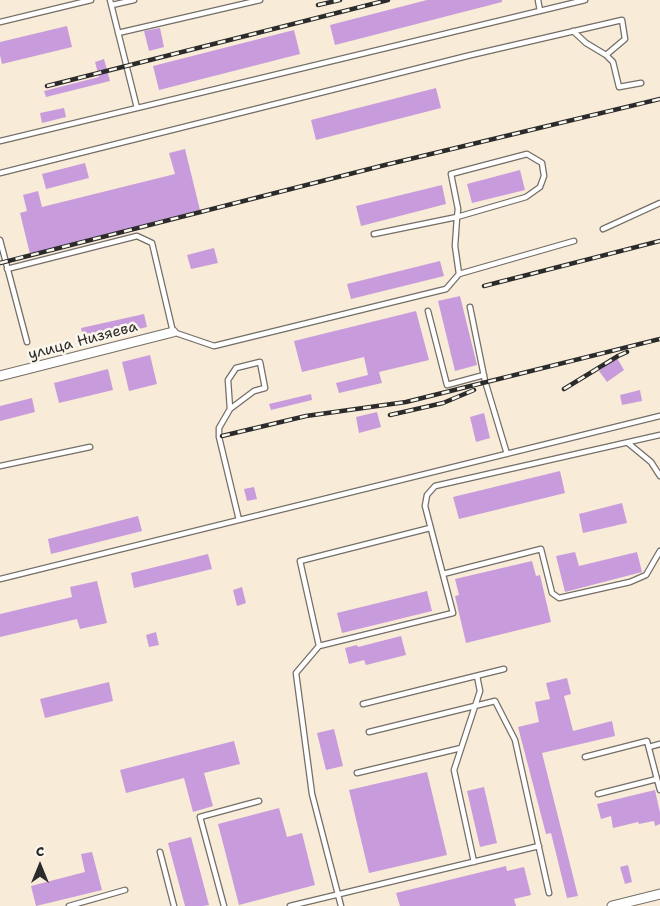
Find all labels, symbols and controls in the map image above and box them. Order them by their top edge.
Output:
street label: улица Низяева [26,318,140,364]
north arrow [15,841,65,891]
text: С [36,842,44,860]

